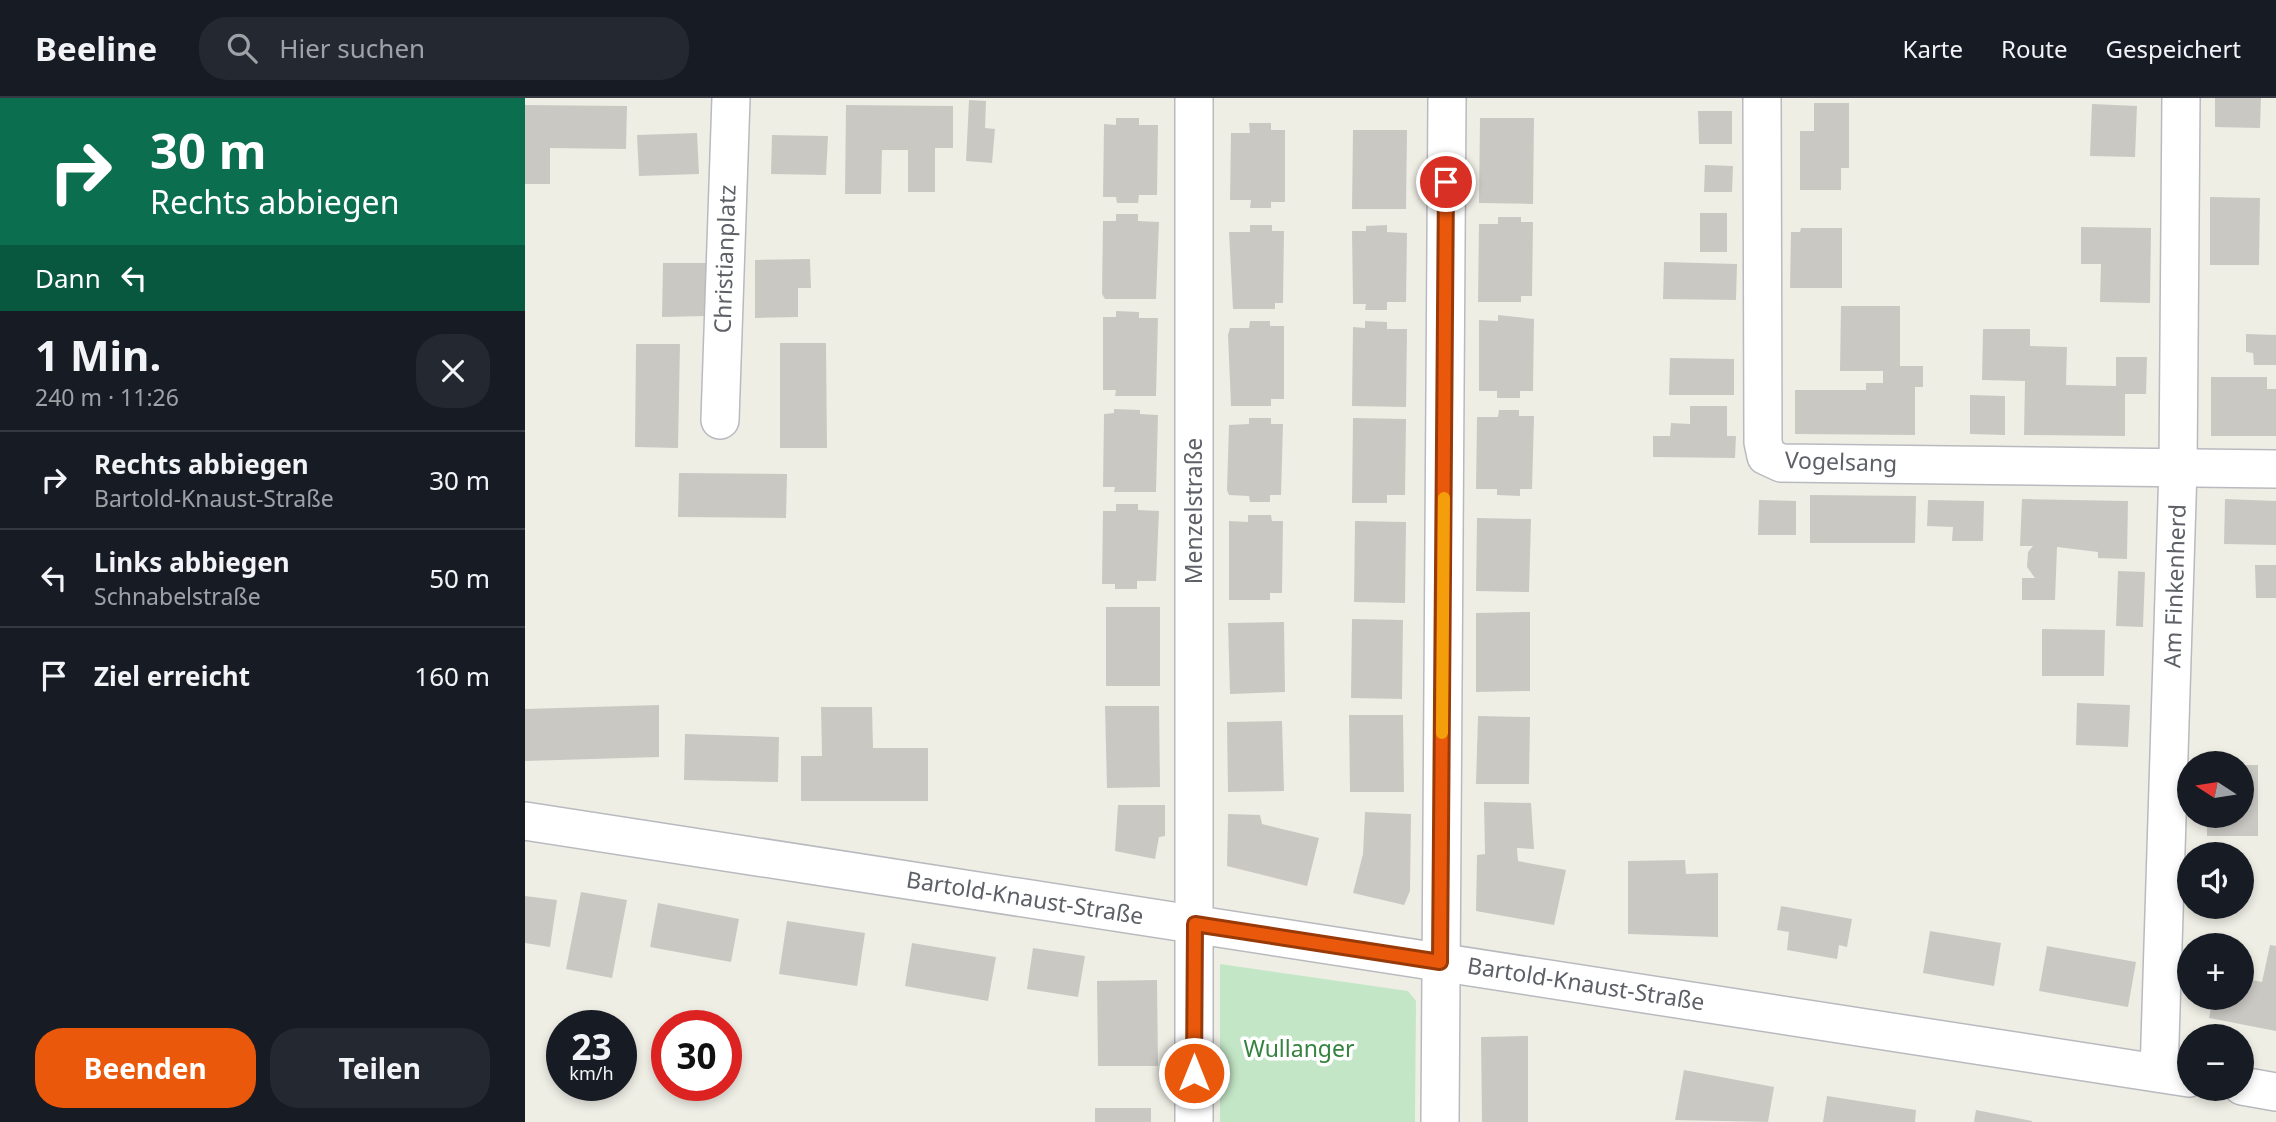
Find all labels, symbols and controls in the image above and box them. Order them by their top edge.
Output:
search box [199,17,689,80]
text: Beeline [35,26,157,71]
icon: search [223,29,261,67]
text: Hier suchen [279,30,425,66]
text: Karte [1903,32,1963,65]
text: Route [2001,32,2068,65]
text: Gespeichert [2106,32,2241,65]
text: 30 m [150,117,267,183]
icon: right [35,126,126,217]
pin [1416,152,1476,212]
icon: arrive [1427,163,1465,201]
text: Rechts abbiegen [150,180,399,223]
street label: Christianplatz [705,184,743,334]
icon: left [115,259,153,297]
text: Dann [35,260,101,296]
text: 1 Min. [35,326,161,383]
button: close [416,334,490,408]
text: 240 m · 11:26 [35,381,179,413]
street label: Menzelstraße [1177,438,1209,584]
street label: Vogelsang [1784,443,1898,479]
text: Rechts abbiegen [94,446,309,482]
icon: right [35,461,73,499]
text: 30 m [429,462,490,498]
text: Bartold-Knaust-Straße [94,482,334,514]
street label: Am Finkenherd [2155,503,2193,669]
text: Links abbiegen [94,544,290,580]
icon: left [35,559,73,597]
text: 50 m [429,560,490,596]
text: Schnabelstraße [94,580,261,612]
icon: arrive [35,657,73,695]
text: Ziel erreicht [94,658,250,694]
text: 160 m [414,658,490,694]
north arrow [2177,751,2254,828]
map controls [2177,751,2254,1101]
button: sound [2177,842,2254,919]
street label: Bartold-Knaust-Straße [904,862,1146,932]
button: + [2177,933,2254,1010]
street label: Bartold-Knaust-Straße [1465,948,1707,1018]
speed limit sign: 30 [651,1010,742,1101]
text: 23 [571,1023,612,1070]
button: − [2177,1024,2254,1101]
button: Beenden [35,1028,256,1108]
button: Teilen [270,1028,490,1108]
park label: Wullanger [1244,1032,1355,1064]
position arrow [1157,1036,1231,1110]
text: km/h [569,1061,614,1085]

